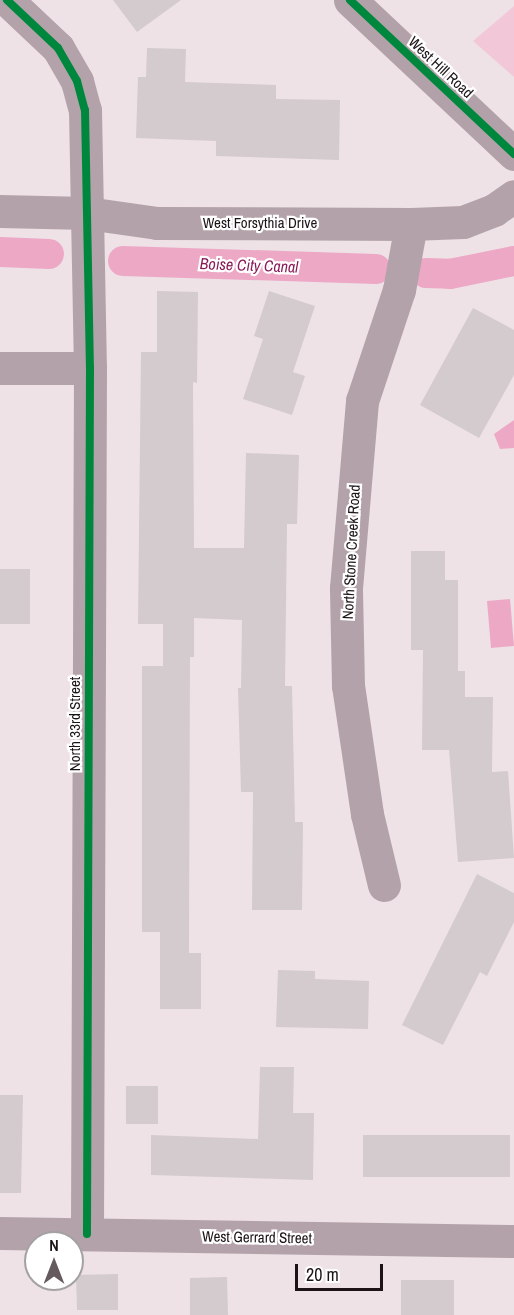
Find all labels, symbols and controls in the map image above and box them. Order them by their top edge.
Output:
street label: West Hill Road [405,33,477,101]
street label: West Forsythia Drive [203,214,317,232]
water label: Boise City Canal [199,254,299,276]
street label: North Stone Creek Road [338,484,364,620]
street label: North 33rd Street [66,677,84,771]
street label: West Gerrard Street [202,1227,312,1247]
north arrow [24,1231,84,1291]
text: N [49,1234,59,1256]
scale bar [298,1252,386,1290]
text: 20 m [306,1262,339,1287]

